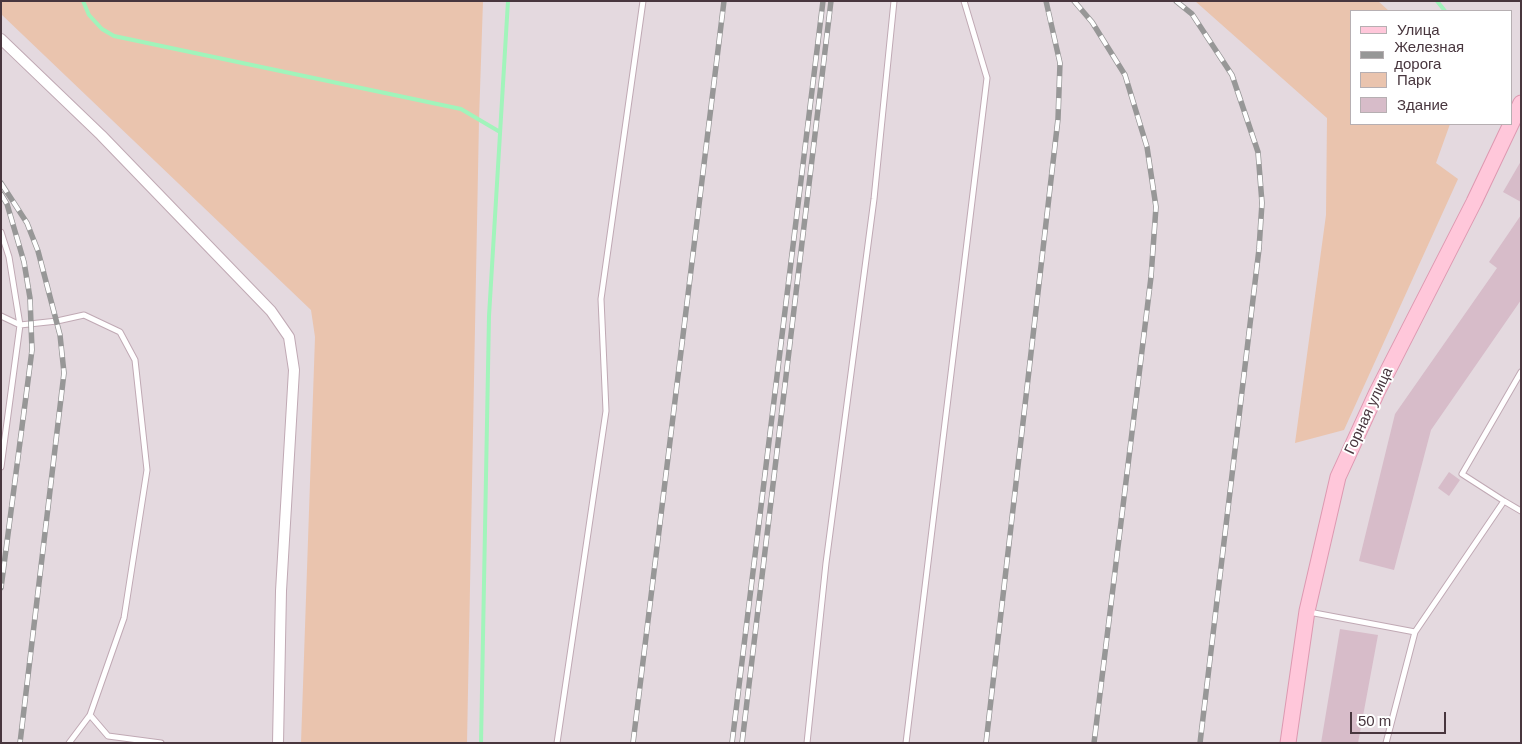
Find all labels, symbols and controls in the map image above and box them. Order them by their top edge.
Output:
legend [1350,10,1512,125]
text: Улица [1397,21,1440,38]
text: Железная дорога [1394,38,1464,72]
text: Парк [1397,71,1431,88]
text: Здание [1397,96,1448,113]
street label: Горная улица [1341,365,1397,457]
scale bar [1352,702,1448,734]
text: 50 m [1358,712,1391,729]

